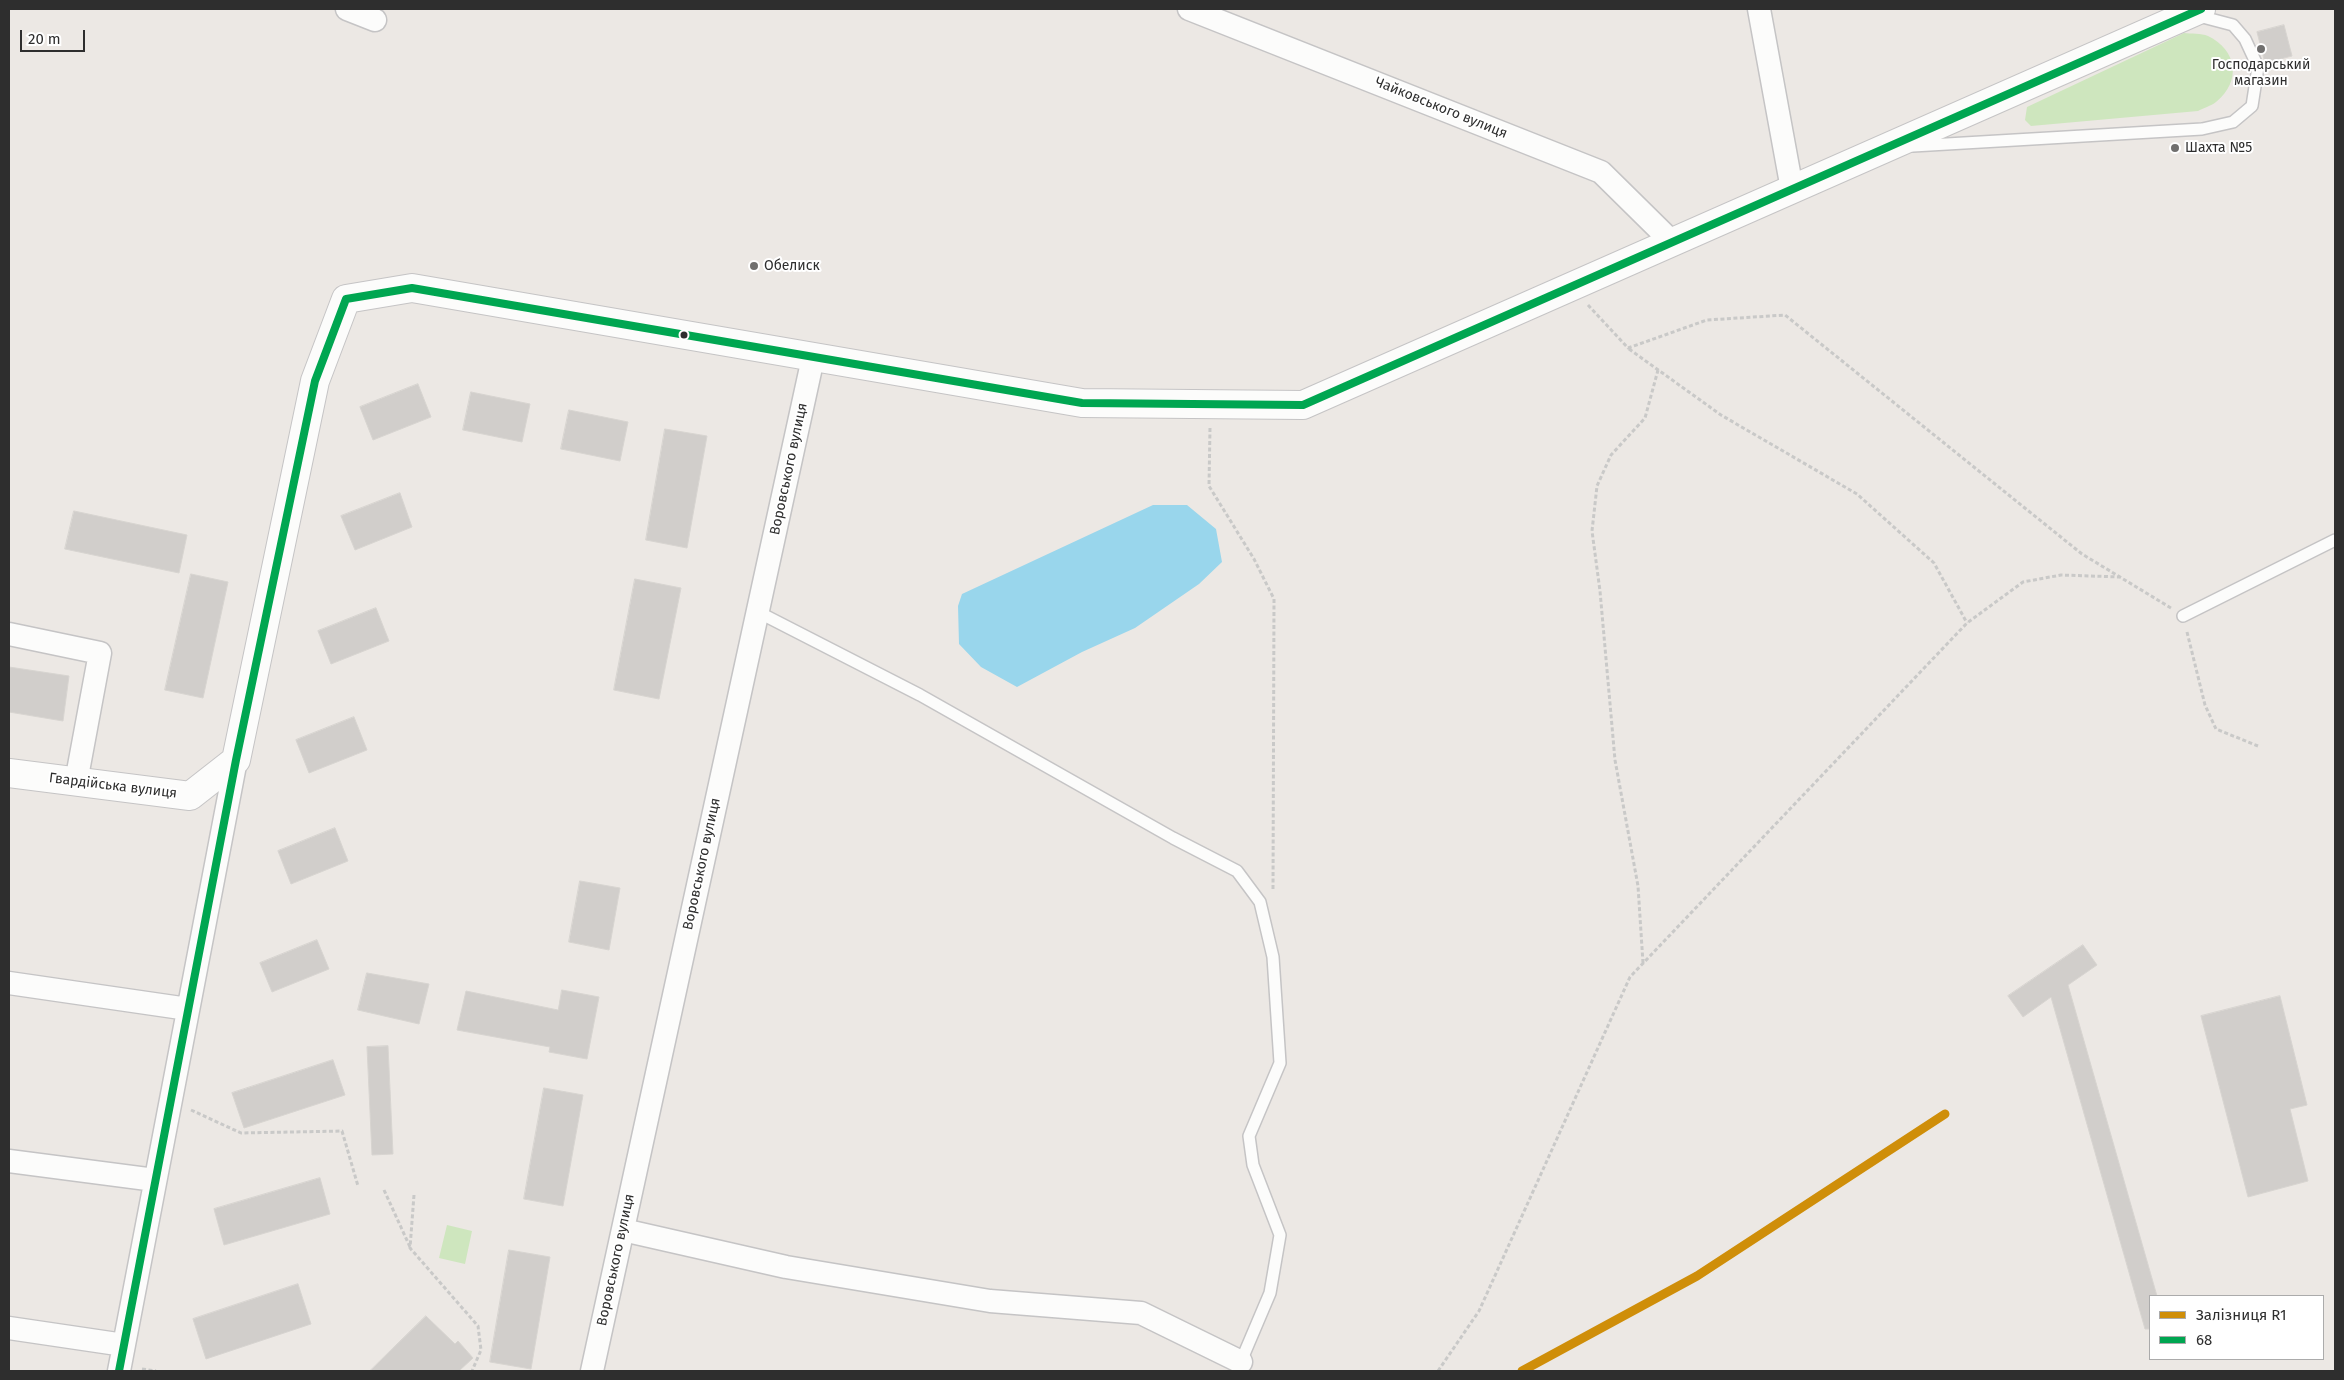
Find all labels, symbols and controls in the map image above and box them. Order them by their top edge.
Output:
scale bar [22,20,88,52]
text: 20 m [28,30,61,48]
marker: Господарський магазин [2255,43,2267,55]
place label: Господарський магазин [2212,57,2310,90]
street label: Чайковського вулиця [1372,74,1510,142]
place label: Шахта №5 [2185,140,2252,156]
marker: Шахта №5 [2169,142,2181,154]
place label: Обелиск [764,258,820,274]
marker: Обелиск [748,260,760,272]
unlabelled marker [679,330,689,340]
street label: Воровського вулиця [767,401,811,537]
street label: Гвардійська вулиця [48,770,178,802]
street label: Воровського вулиця [680,796,724,932]
street label: Воровського вулиця [594,1192,638,1328]
legend [2149,1295,2324,1360]
text: Залізниця R1 [2196,1306,2287,1324]
text: 68 [2196,1331,2212,1349]

